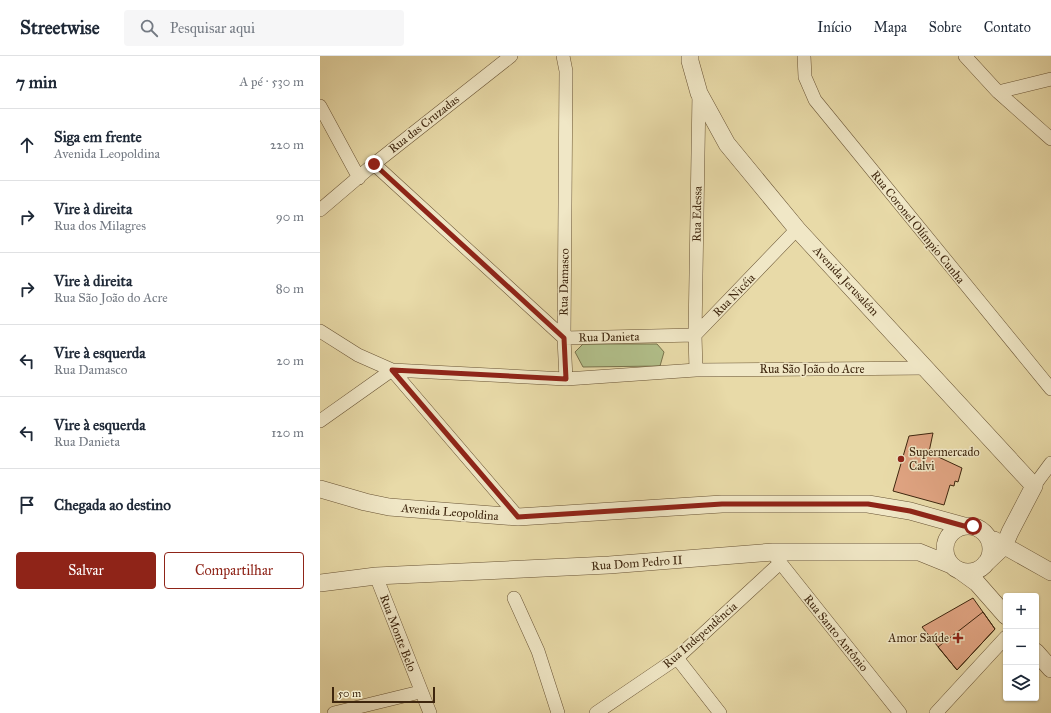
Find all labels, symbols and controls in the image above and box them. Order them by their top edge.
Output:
search box [124,10,404,46]
text: Streetwise [20,16,100,39]
icon: search [138,17,160,39]
text: Pesquisar aqui [170,19,255,37]
text: Início [817,19,852,36]
text: Mapa [874,19,907,36]
text: Sobre [929,19,962,36]
text: Contato [984,19,1031,36]
text: 7 min [16,72,57,93]
text: A pé · 530 m [240,74,304,90]
street label: Rua das Cruzadas [386,92,462,156]
text: Siga em frente [54,128,142,146]
icon: ahead [16,134,38,156]
text: 220 m [270,137,304,153]
text: Avenida Leopoldina [54,146,160,162]
route end [365,155,383,173]
street label: Rua Coronel Olímpio Cunha [868,168,968,287]
street label: Rua Edessa [690,185,705,242]
text: Vire à direita [54,200,132,218]
icon: right [16,206,38,228]
text: 90 m [276,209,304,225]
text: Rua dos Milagres [54,218,146,234]
street label: Avenida Jerusalém [809,243,882,319]
street label: Rua Damasco [556,248,572,316]
street label: Rua Nicéia [710,270,759,319]
text: Vire à direita [54,272,132,290]
icon: right [16,278,38,300]
text: 80 m [276,281,304,297]
text: Rua São João do Acre [54,290,168,306]
street label: Rua Danieta [578,329,641,345]
text: Vire à esquerda [54,344,146,362]
icon: left [16,350,38,372]
text: 20 m [276,353,304,369]
text: Rua Damasco [54,362,127,378]
street label: Rua São João do Acre [760,362,864,377]
text: Vire à esquerda [54,416,146,434]
icon: left [16,422,38,444]
text: 120 m [271,425,304,441]
text: Rua Danieta [54,434,120,450]
place label: Supermercado Calvi [909,445,980,473]
marker: Supermercado Calvi [896,454,906,464]
icon: arrive [16,494,38,516]
text: Chegada ao destino [54,496,171,514]
street label: Avenida Leopoldina [400,501,500,523]
route start [964,517,982,535]
button: Salvar [16,552,156,589]
button: Compartilhar [164,552,304,589]
street label: Rua Dom Pedro II [591,553,683,573]
street label: Rua Santo Antônio [801,592,871,674]
street label: Rua Monte Belo [377,593,419,673]
map controls [1003,593,1039,701]
button: + [1003,593,1039,629]
street label: Rua Independência [660,598,741,671]
button: − [1003,629,1039,665]
place label: Amor Saúde [887,631,949,645]
marker: Amor Saúde [952,632,964,644]
button: layers [1003,665,1039,701]
scale bar [332,685,435,704]
text: 50 m [338,687,361,700]

